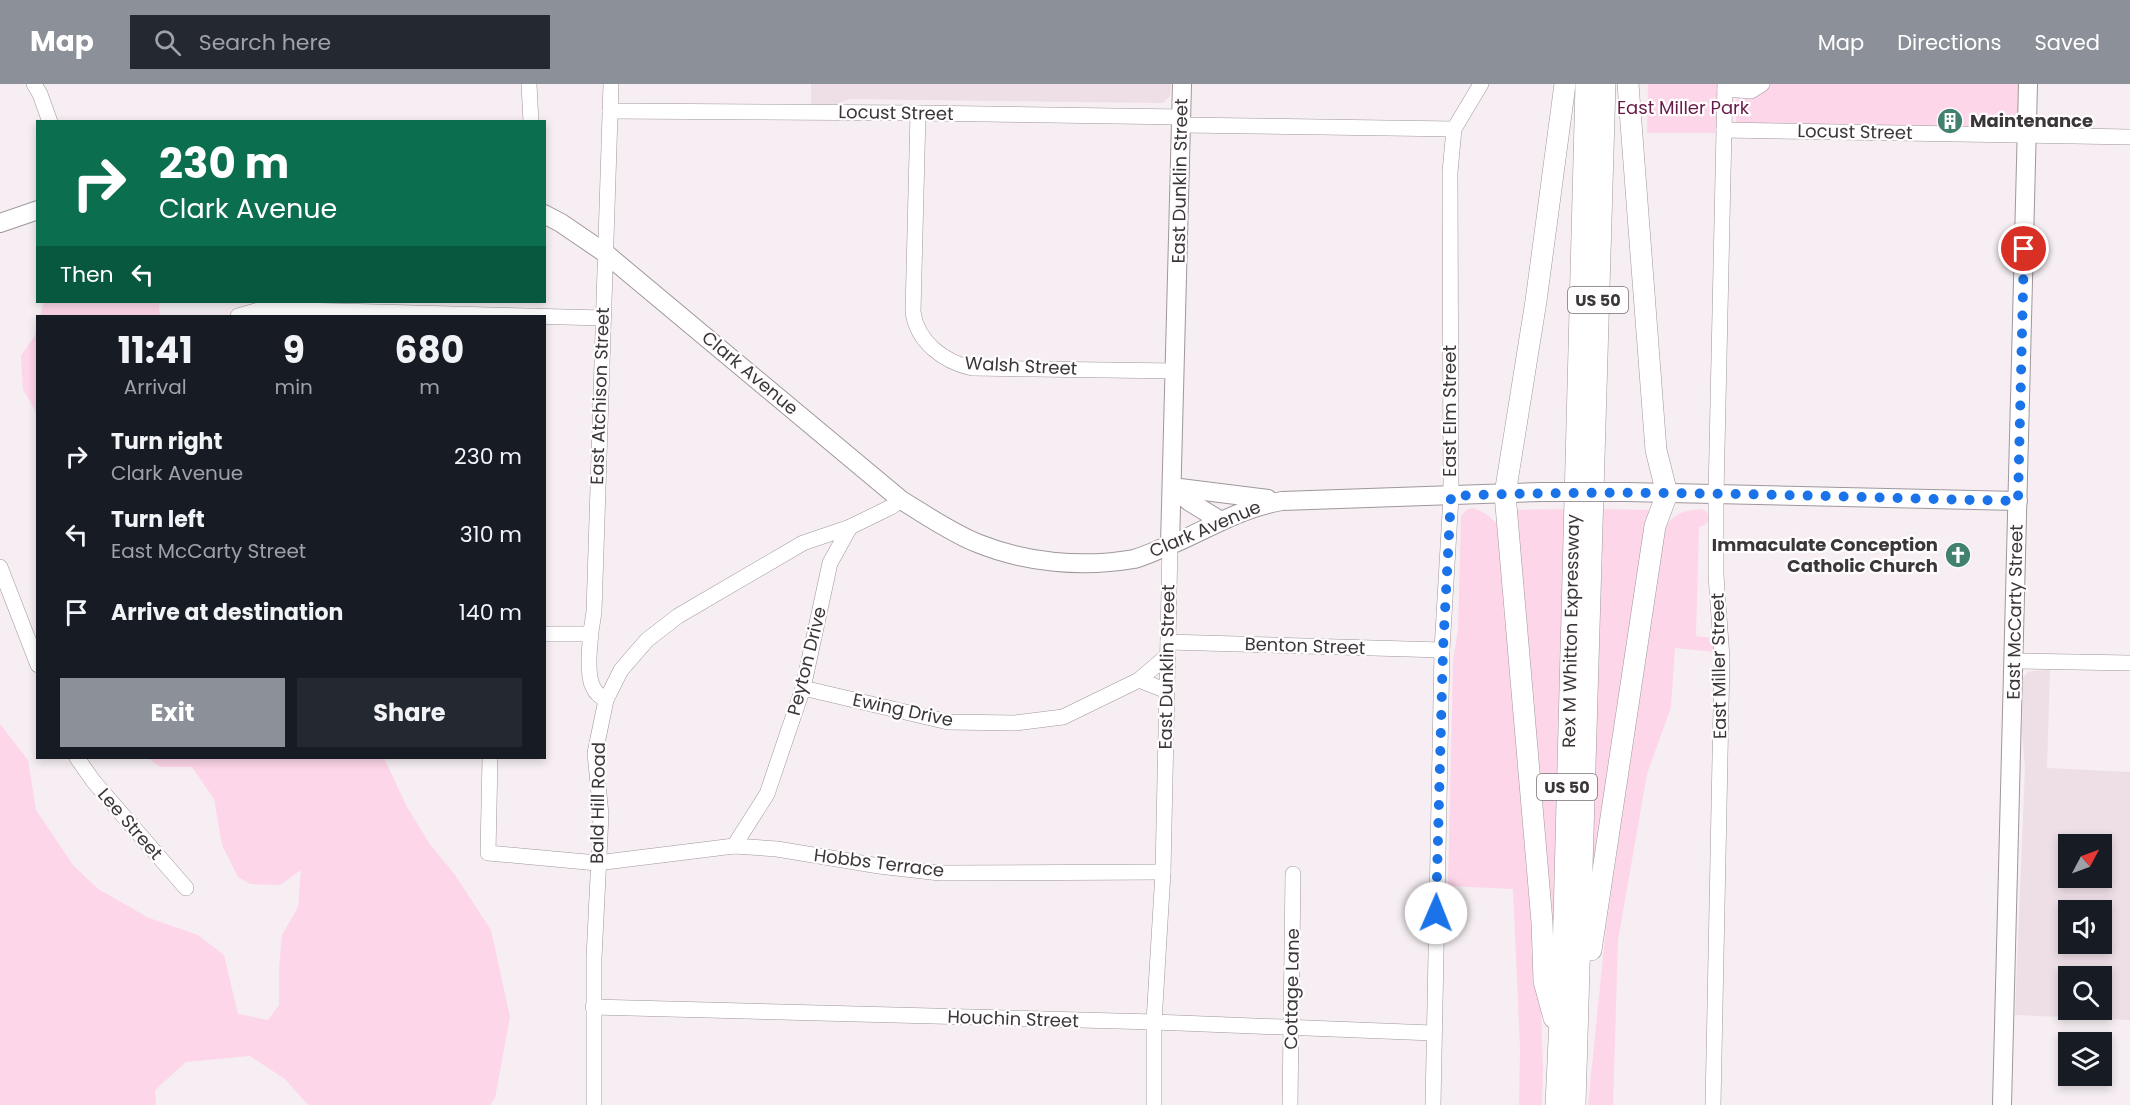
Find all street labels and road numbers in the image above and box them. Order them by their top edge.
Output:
street label: East Dunklin Street [1166,98,1193,264]
street label: Locust Street [838,99,954,126]
street label: Locust Street [1797,118,1913,145]
road number: US 50 [1568,287,1628,313]
street label: East Atchison Street [584,307,615,485]
street label: Clark Avenue [697,325,804,420]
street label: East Elm Street [1437,345,1462,477]
street label: Walsh Street [964,350,1078,381]
street label: Clark Avenue [1145,494,1264,563]
street label: Rex M Whitton Expressway [1556,514,1585,748]
street label: East McCarty Street [2000,524,2029,700]
street label: East Dunklin Street [1153,584,1180,750]
street label: East Miller Street [1705,593,1732,739]
street label: Peyton Drive [781,604,832,718]
street label: Benton Street [1244,631,1366,660]
street label: Ewing Drive [851,687,956,732]
street label: Bald Hill Road [584,742,611,864]
road number: US 50 [1537,774,1597,800]
street label: Lee Street [92,782,169,865]
street label: Hobbs Terrace [812,842,946,883]
street label: Cottage Lane [1278,928,1305,1050]
street label: Houchin Street [947,1004,1079,1033]

